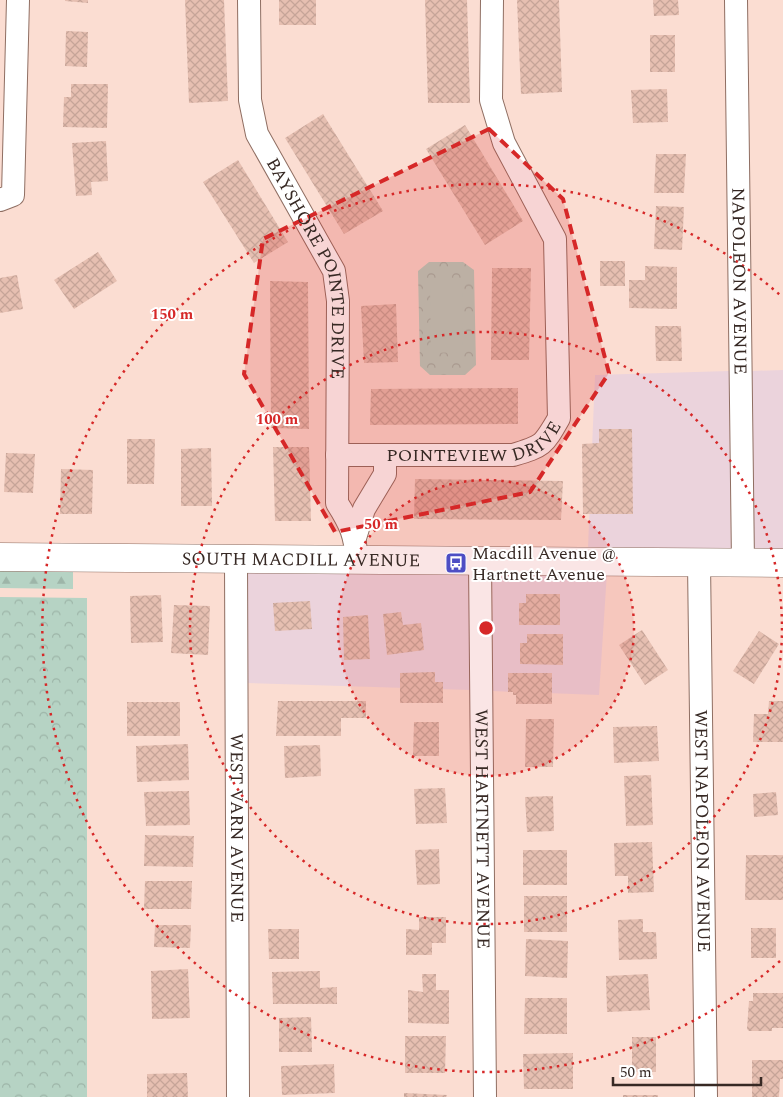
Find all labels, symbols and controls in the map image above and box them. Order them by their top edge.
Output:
street label: BAYSHORE POINTE DRIVE [259,153,352,379]
street label: NAPOLEON AVENUE [725,187,754,375]
text: 150 m [151,303,194,326]
text: 100 m [256,408,299,431]
street label: POINTEVIEW DRIVE [386,416,568,469]
text: 50 m [364,513,399,536]
place label: Macdill Avenue @ Hartnett Avenue [472,540,616,588]
street label: SOUTH MACDILL AVENUE [182,545,420,574]
bus stop icon: Macdill Avenue @ Hartnett Avenue [444,551,468,575]
centre of rings [477,619,495,637]
street label: WEST HARTNETT AVENUE [468,709,497,949]
street label: WEST NAPOLEON AVENUE [687,709,718,953]
street label: WEST VARN AVENUE [223,733,251,923]
scale bar [613,1054,760,1086]
text: 50 m [620,1061,652,1084]

